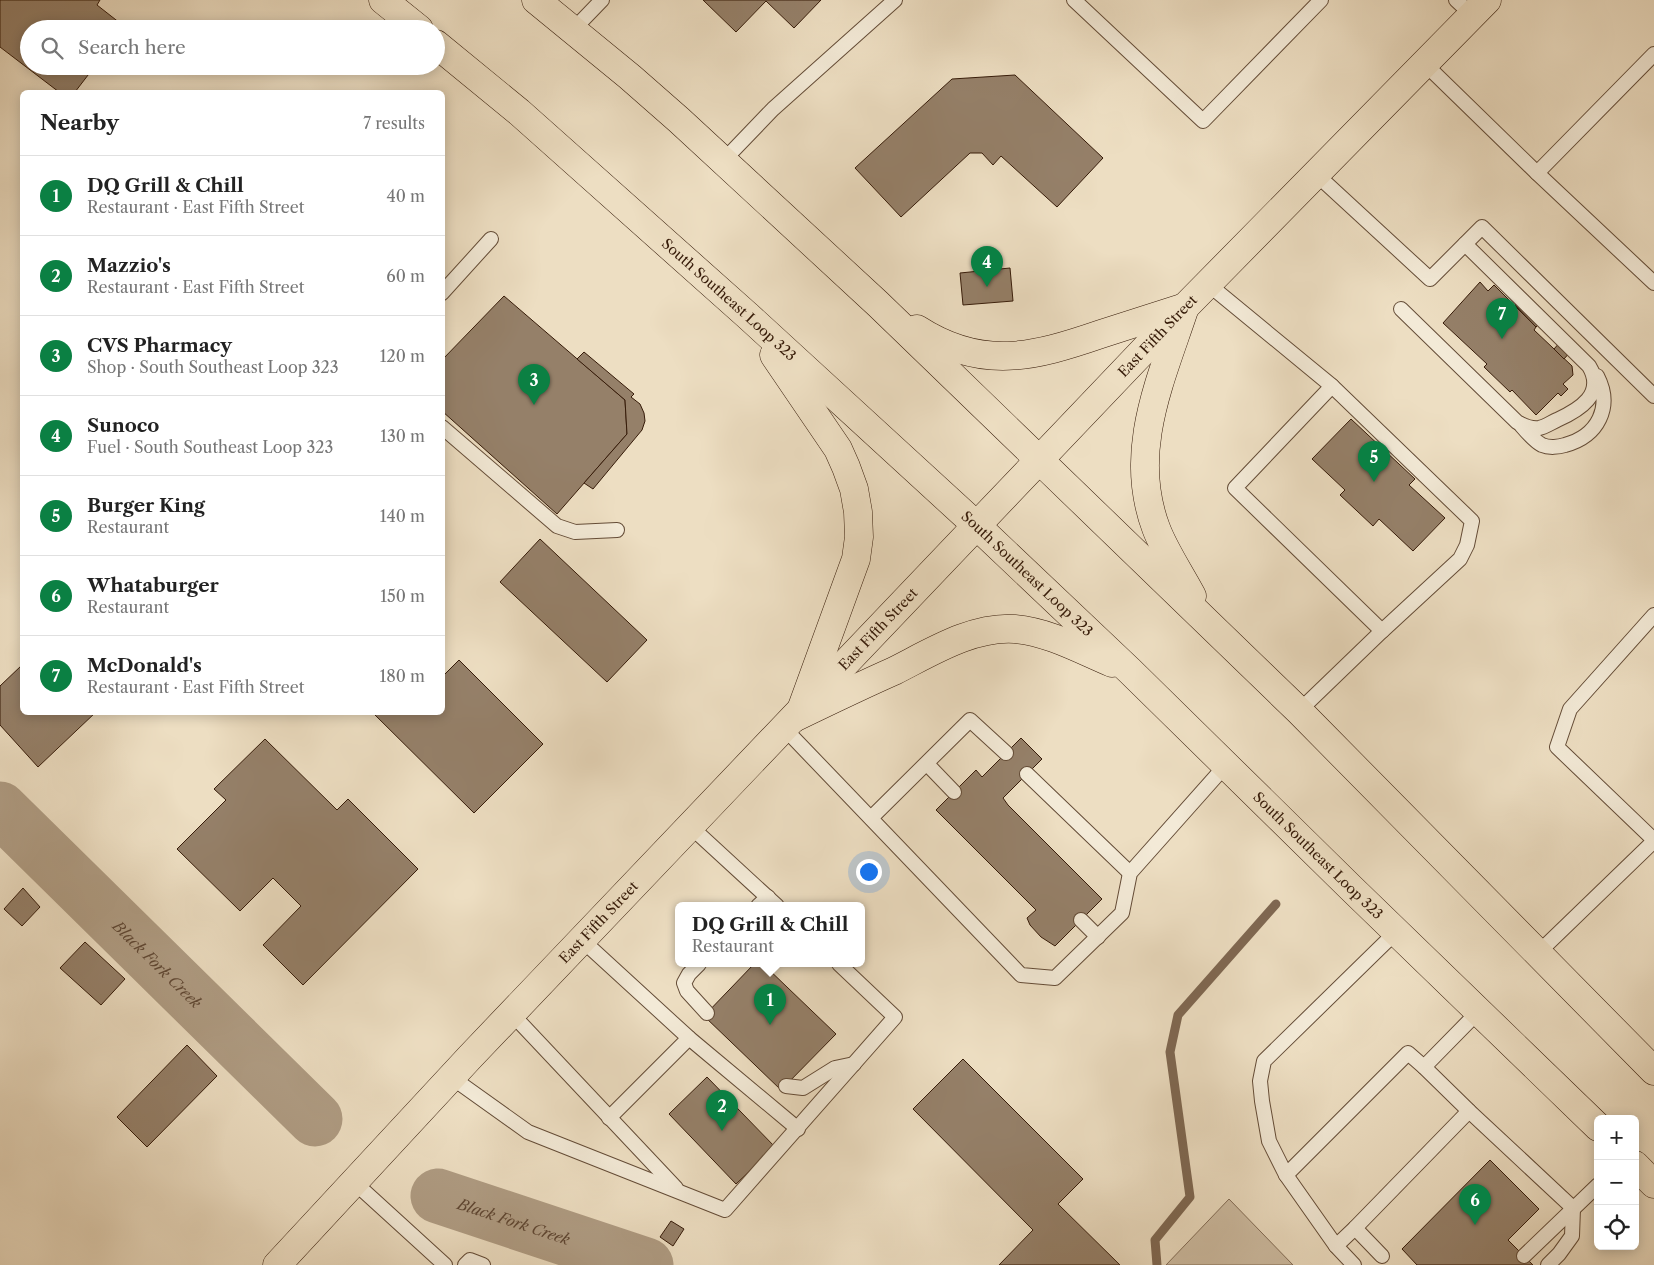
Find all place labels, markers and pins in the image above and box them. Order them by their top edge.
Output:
pin: 4 [971,246,1003,287]
pin: 7 [1486,298,1518,339]
pin: 3 [518,364,550,405]
pin: 5 [1358,441,1390,482]
pin: 1 [754,984,786,1025]
pin: 2 [706,1090,738,1131]
pin: 6 [1459,1184,1491,1225]

